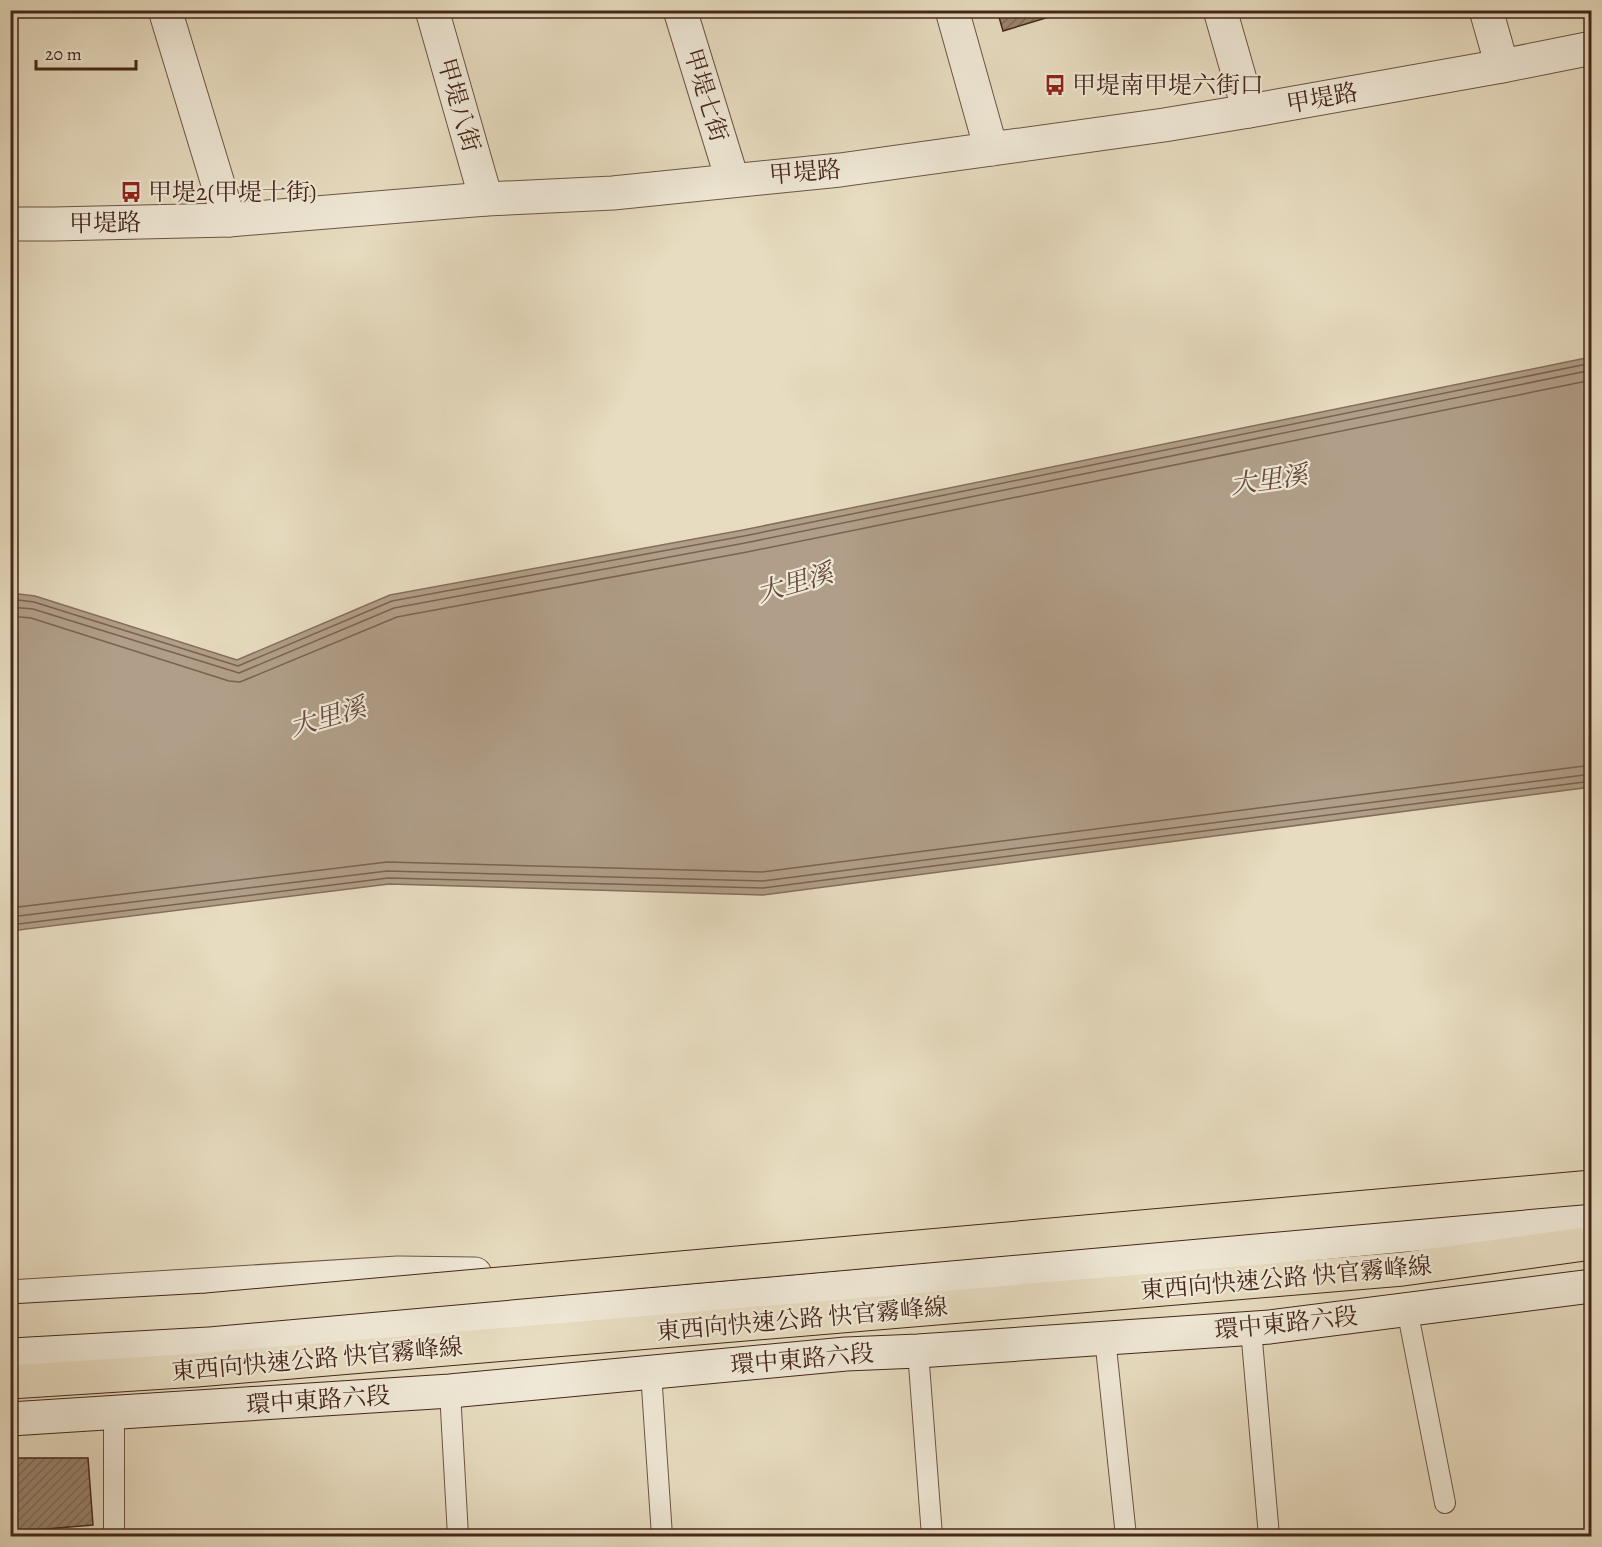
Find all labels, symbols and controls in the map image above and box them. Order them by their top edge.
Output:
scale bar [36,33,136,71]
text: 20 m [45,42,82,66]
street label: 甲堤七街 [677,44,735,146]
street label: 甲堤八街 [430,54,488,156]
place label: 甲堤南甲堤六街口 [1072,69,1264,101]
bus stop icon: 甲堤南甲堤六街口 [1043,73,1067,97]
street label: 甲堤路 [1284,76,1360,120]
street label: 甲堤路 [768,153,842,191]
place label: 甲堤2(甲堤十街) [148,176,317,208]
bus stop icon: 甲堤2(甲堤十街) [119,180,143,204]
street label: 甲堤路 [69,206,141,240]
water label: 大里溪 [1228,457,1313,503]
water label: 大里溪 [753,555,840,611]
water label: 大里溪 [286,689,373,745]
street label: 東西向快速公路 快官霧峰線 [1139,1249,1433,1307]
street label: 東西向快速公路 快官霧峰線 [655,1290,949,1348]
street label: 環中東路六段 [1213,1300,1359,1346]
street label: 東西向快速公路 快官霧峰線 [170,1330,464,1388]
street label: 環中東路六段 [729,1337,875,1381]
street label: 環中東路六段 [245,1379,391,1421]

